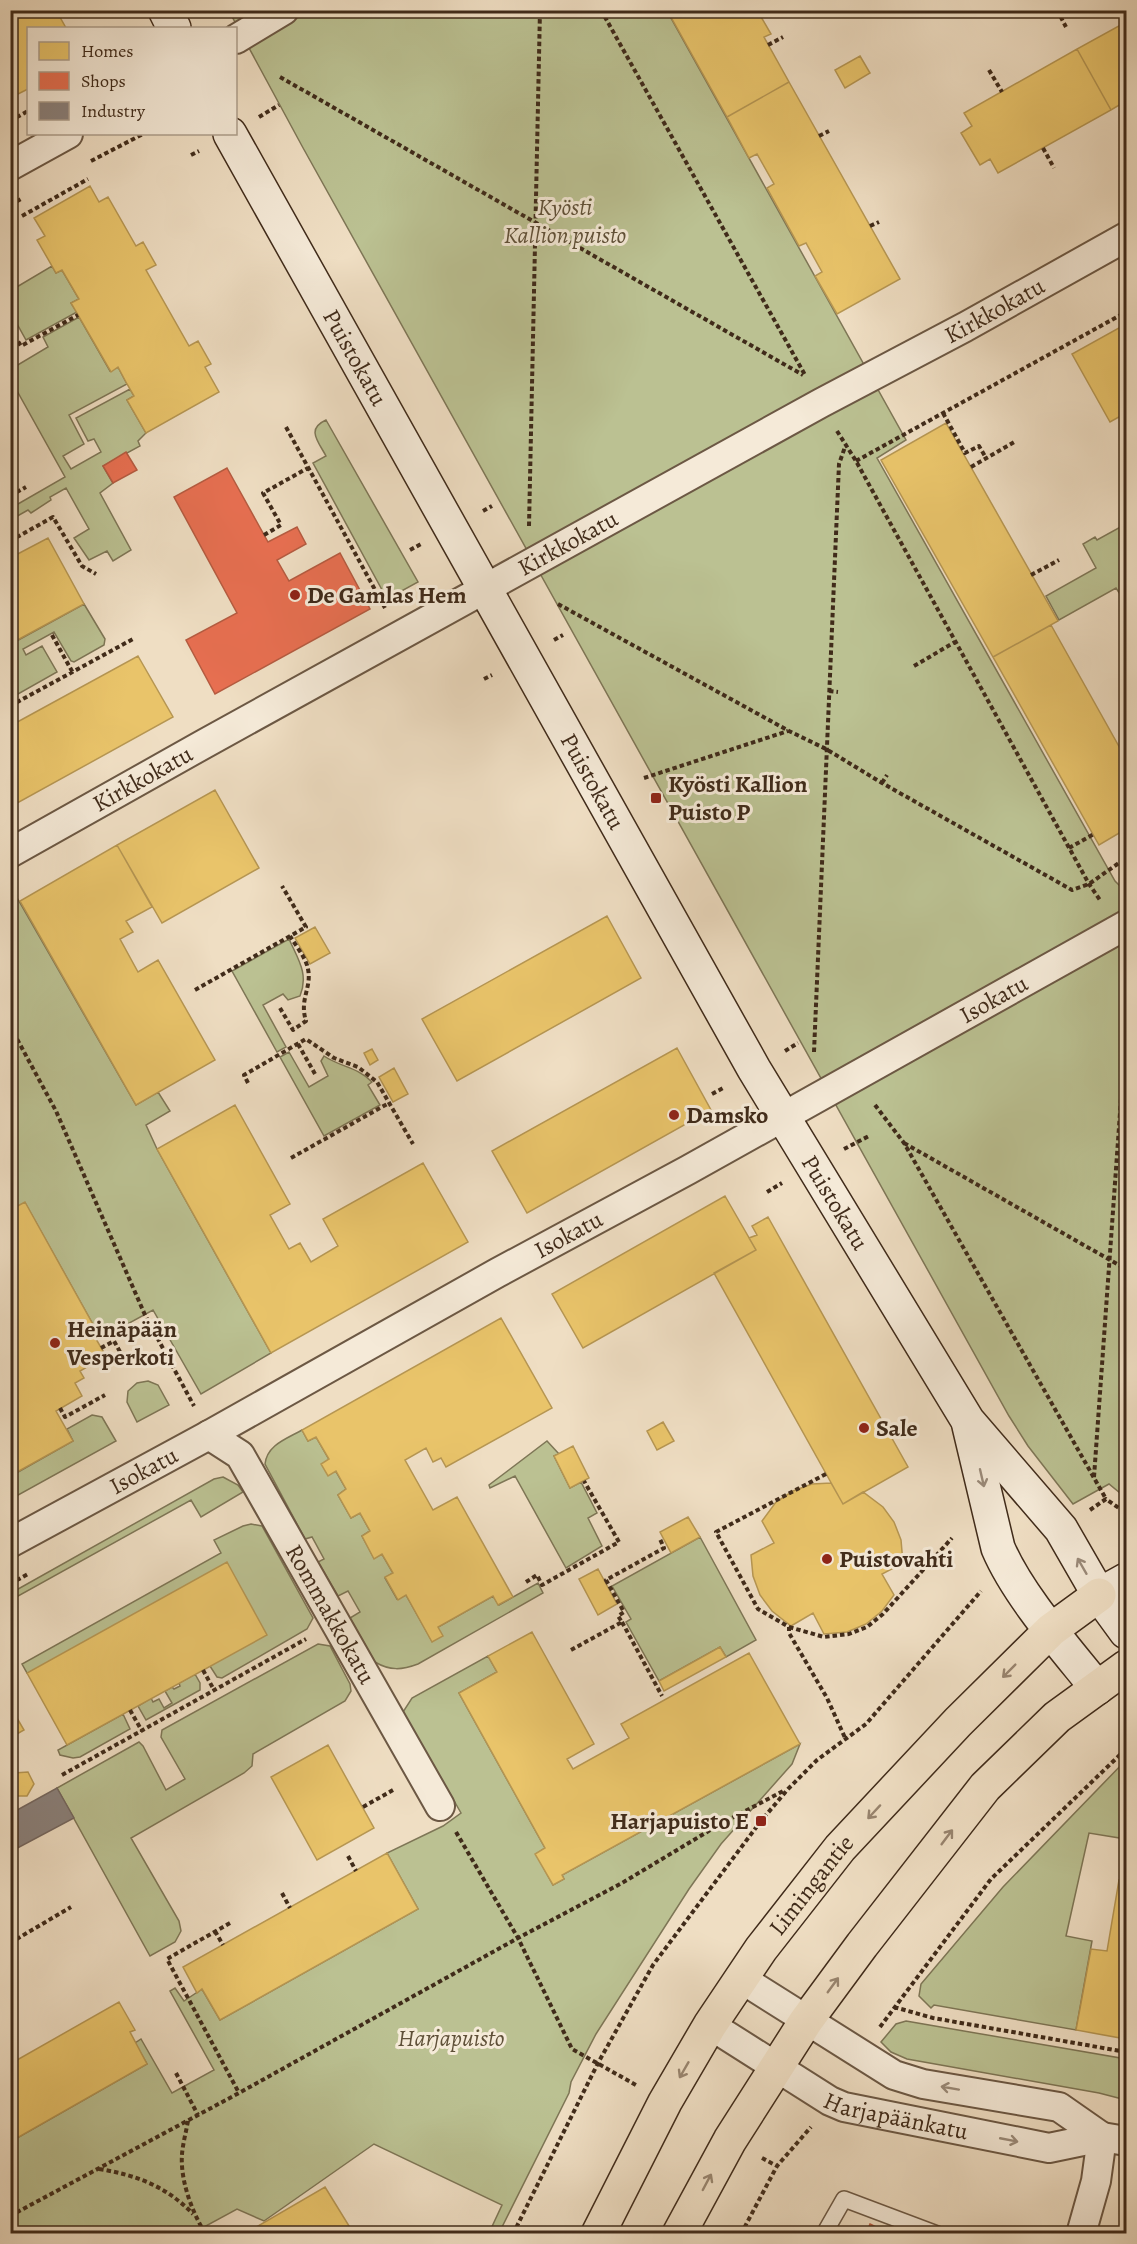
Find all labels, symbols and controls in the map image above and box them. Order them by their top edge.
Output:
legend [27,27,237,135]
text: Homes [81,39,133,63]
text: Shops [81,69,126,93]
text: Industry [81,99,146,123]
park label: Kyösti Kallion puisto [504,191,626,251]
street label: Kirkkokatu [939,270,1050,351]
street label: Puistokatu [315,303,395,411]
street label: Kirkkokatu [512,502,624,584]
place label: De Gamlas Hem [307,579,467,611]
marker: De Gamlas Hem [288,588,302,602]
street label: Puistokatu [553,727,633,835]
street label: Kirkkokatu [87,738,198,819]
place label: Kyösti Kallion Puisto P [668,768,808,828]
marker: Kyösti Kallion Puisto P [649,791,663,805]
street label: Isokatu [954,967,1033,1031]
place label: Damsko [686,1099,768,1131]
marker: Damsko [667,1108,681,1122]
street label: Puistokatu [794,1149,876,1256]
street label: Isokatu [529,1203,608,1266]
place label: Heinäpään Vesperkoti [66,1313,177,1373]
marker: Heinäpään Vesperkoti [48,1336,62,1350]
place label: Sale [876,1412,918,1444]
marker: Sale [857,1421,871,1435]
street label: Isokatu [104,1439,183,1502]
one-way arrow [976,1468,988,1487]
street label: Rommakkokatu [278,1538,383,1690]
place label: Puistovahti [839,1543,953,1575]
marker: Puistovahti [820,1552,834,1566]
one-way arrow [1076,1558,1088,1575]
one-way arrow [1002,1664,1017,1679]
one-way arrow [866,1804,881,1819]
place label: Harjapuisto E [610,1805,749,1837]
marker: Harjapuisto E [754,1814,768,1828]
street label: Limingantie [761,1827,861,1942]
one-way arrow [941,1829,953,1845]
one-way arrow [826,1977,839,1993]
park label: Harjapuisto [398,2022,504,2054]
one-way arrow [678,2060,689,2078]
one-way arrow [940,2083,960,2094]
street label: Harjapäänkatu [819,2084,971,2147]
one-way arrow [998,2135,1018,2146]
one-way arrow [701,2174,713,2191]

